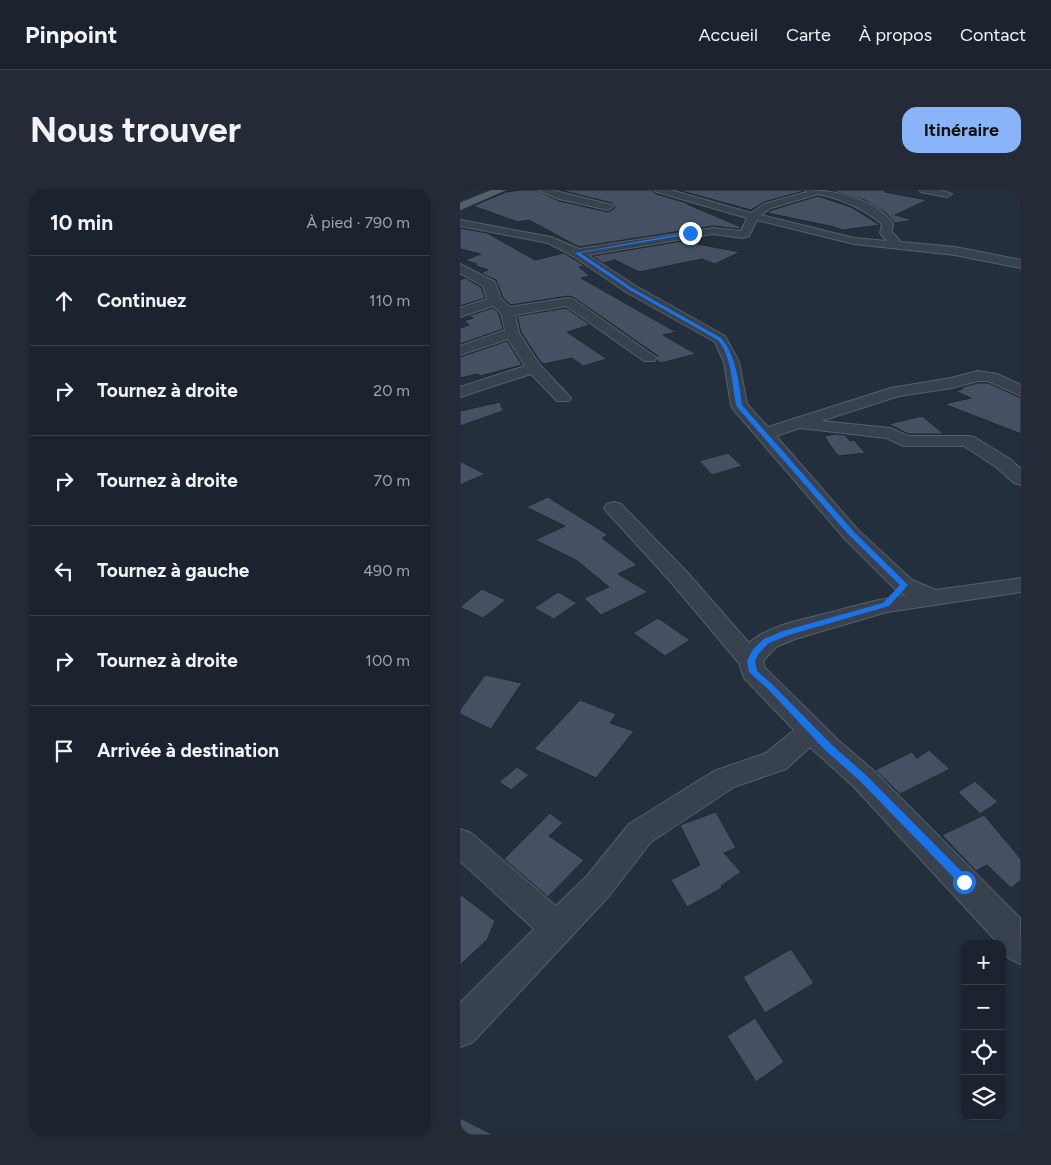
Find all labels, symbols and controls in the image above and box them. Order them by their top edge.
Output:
text: Pinpoint [25,20,117,49]
text: Accueil [698,24,758,46]
text: Carte [786,24,831,46]
text: À propos [859,24,932,46]
text: Contact [960,24,1026,46]
button: Itinéraire [902,107,1021,153]
text: Nous trouver [30,109,241,151]
text: 10 min [50,210,113,235]
text: À pied · 790 m [306,213,410,232]
route end [679,222,702,245]
icon: ahead [50,287,78,315]
text: Continuez [97,289,186,312]
text: 110 m [369,291,410,310]
icon: right [50,377,78,405]
text: Tournez à droite [97,379,238,402]
text: 20 m [373,381,410,400]
icon: right [50,467,78,495]
text: Tournez à droite [97,469,238,492]
text: 70 m [374,471,410,490]
icon: left [50,557,78,585]
text: Tournez à gauche [97,559,249,582]
text: 490 m [363,561,410,580]
icon: right [50,647,78,675]
text: Tournez à droite [97,649,238,672]
text: 100 m [365,651,410,670]
icon: arrive [50,737,78,765]
text: Arrivée à destination [97,739,279,762]
route start [953,871,976,894]
map controls [961,940,1006,1120]
button: + [961,940,1006,985]
button: − [961,985,1006,1030]
button: locate [961,1030,1006,1075]
button: layers [961,1075,1006,1120]

